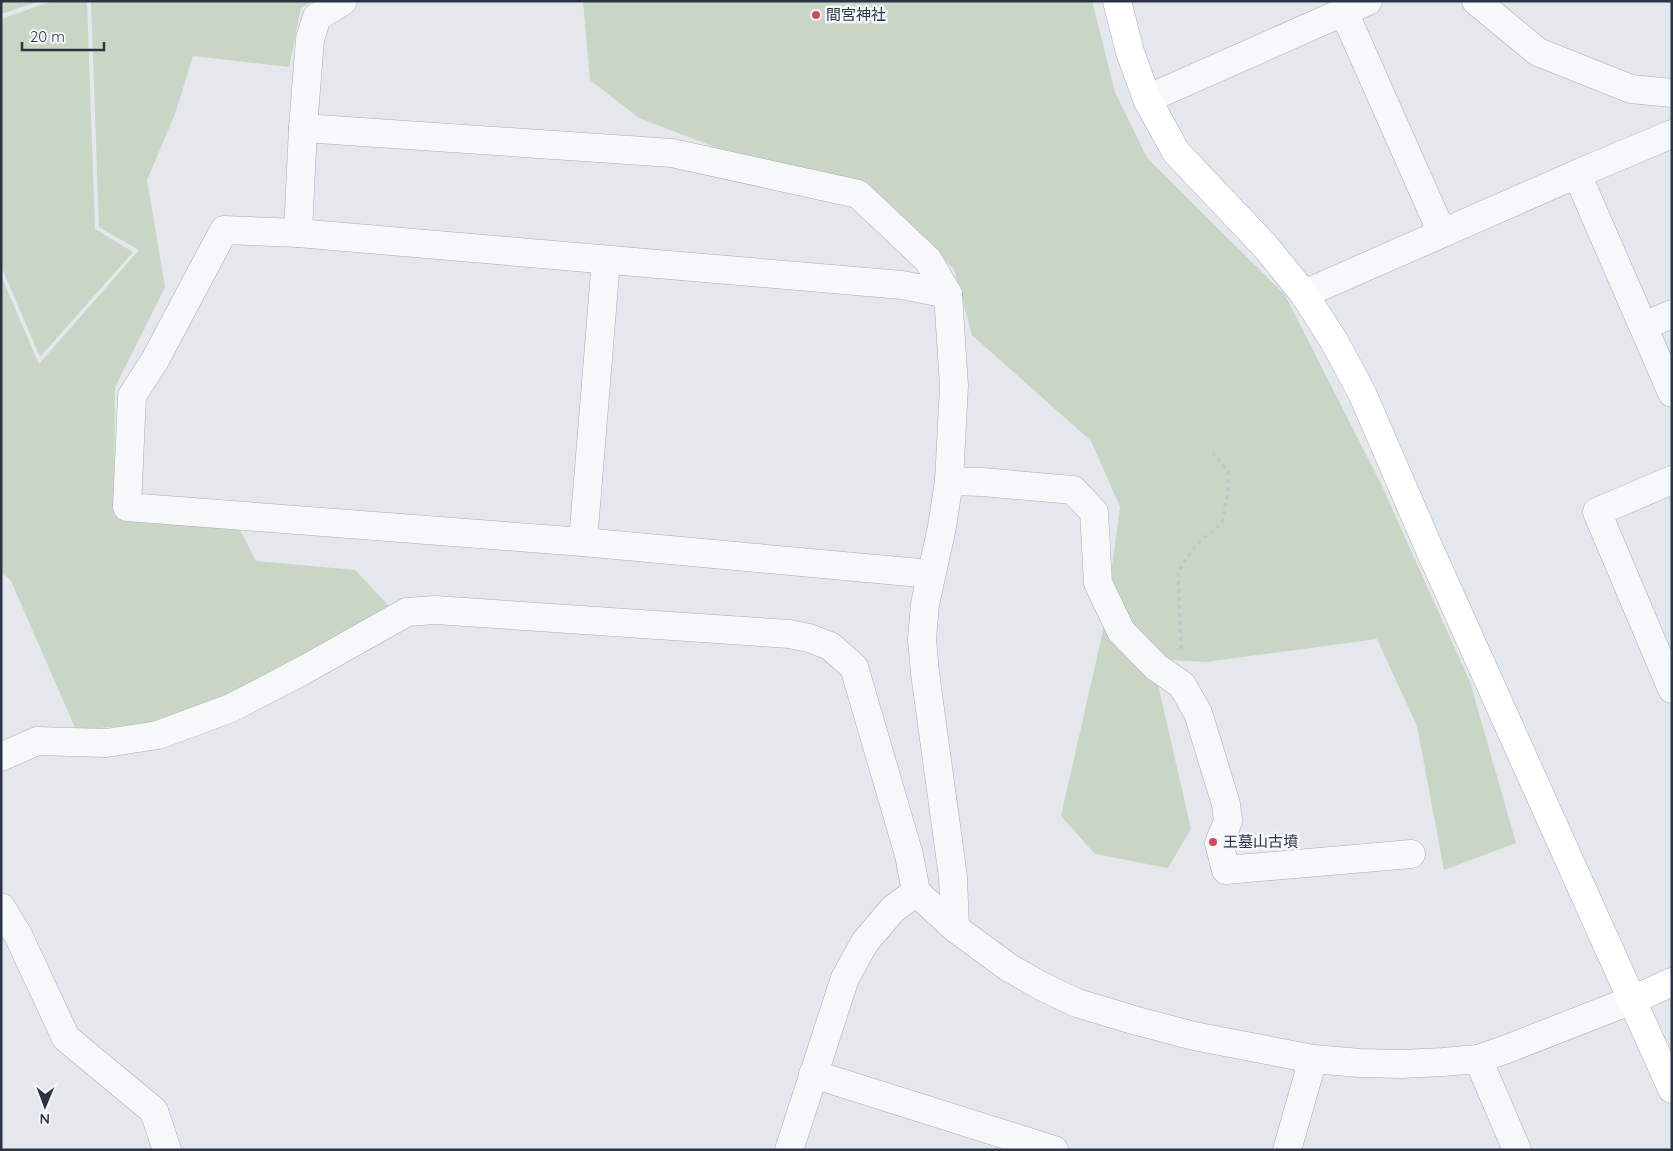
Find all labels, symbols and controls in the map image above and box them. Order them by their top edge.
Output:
place label: 間宮神社 [826,5,886,24]
marker: 間宮神社 [810,9,822,21]
scale bar [22,20,105,52]
text: 20 m [30,27,65,46]
place label: 王墓山古墳 [1223,832,1298,851]
marker: 王墓山古墳 [1207,836,1219,848]
north arrow [20,1081,70,1131]
text: N [39,1110,50,1128]

